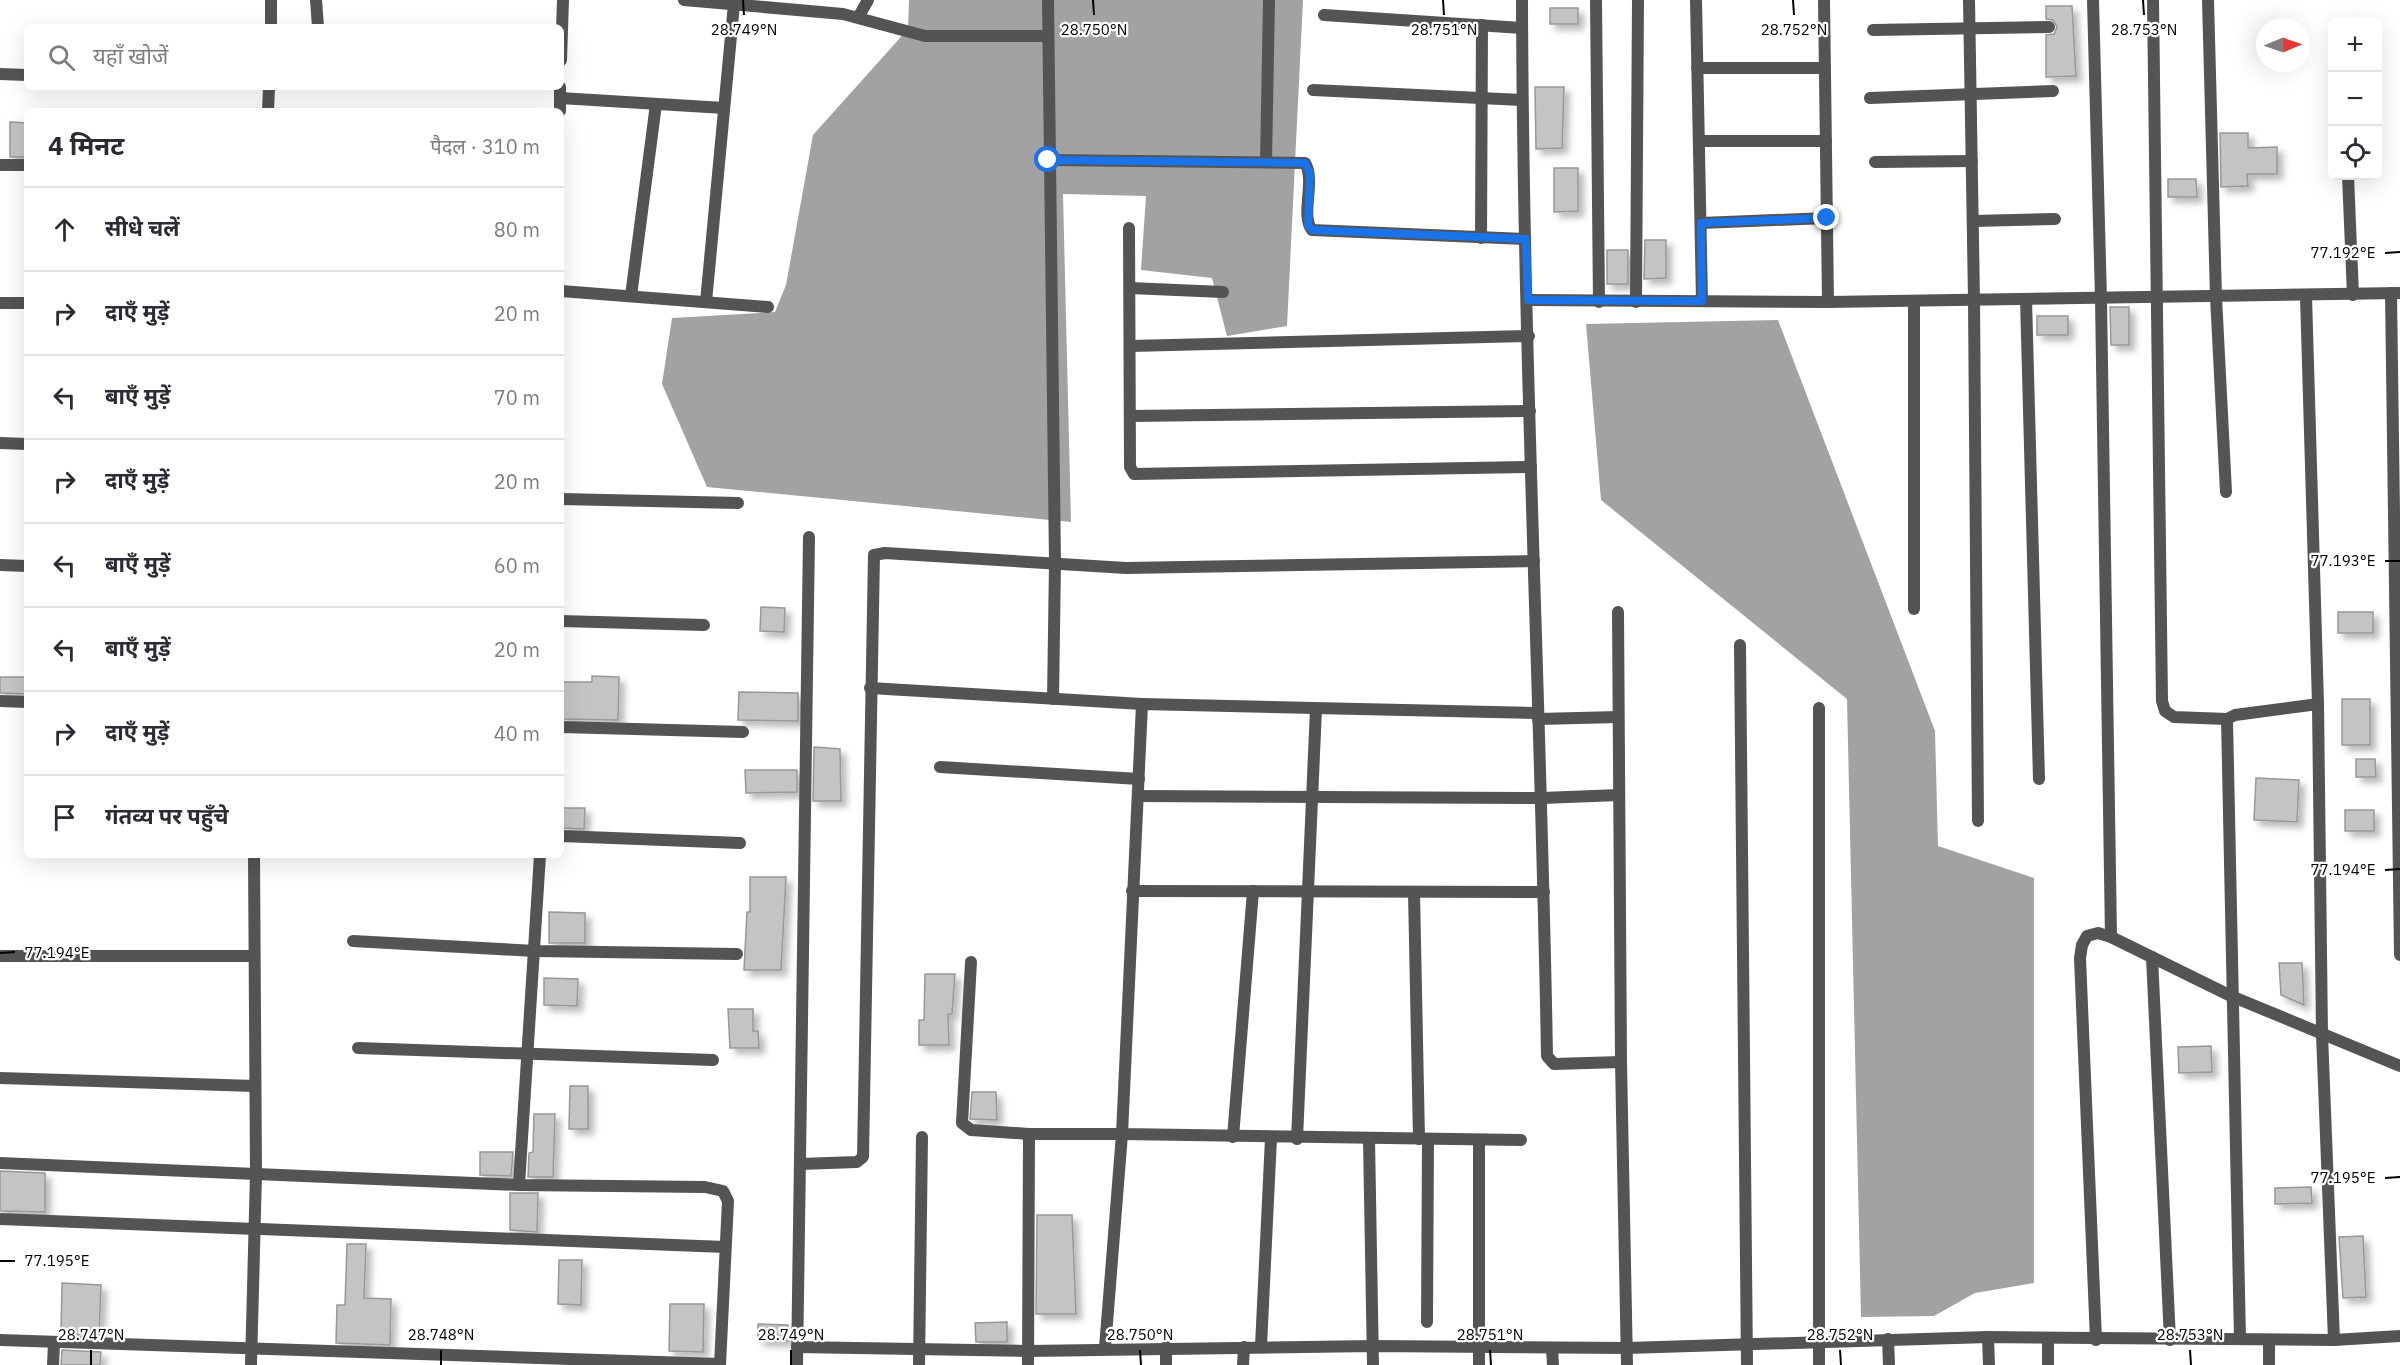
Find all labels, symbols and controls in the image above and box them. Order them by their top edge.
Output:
north arrow [2256,18,2310,72]
map controls [2328,18,2382,180]
button: + [2328,18,2382,72]
text: 28.749°N [711,20,777,39]
text: 28.750°N [1061,20,1127,39]
text: 28.751°N [1411,20,1477,39]
text: 28.752°N [1761,20,1827,39]
text: 28.753°N [2111,20,2177,39]
search box [24,24,564,90]
icon: search [45,41,78,74]
text: यहाँ खोजें [93,41,168,70]
button: − [2328,72,2382,126]
button: locate [2328,126,2382,180]
text: 4 मिनट [48,128,124,162]
text: पैदल · 310 m [430,133,540,160]
route start [1034,146,1060,172]
route end [1813,204,1839,230]
icon: ahead [48,213,81,246]
text: सीधे चलें [105,213,180,242]
text: 80 m [494,216,540,243]
text: 77.192°E [2311,243,2375,262]
icon: right [48,297,81,330]
text: दाएँ मुड़ें [105,297,169,326]
text: 20 m [494,300,540,327]
icon: left [48,381,81,414]
text: बाएँ मुड़ें [105,381,171,410]
text: 70 m [494,384,540,411]
icon: right [48,465,81,498]
text: दाएँ मुड़ें [105,465,169,494]
text: 20 m [494,468,540,495]
icon: left [48,549,81,582]
text: बाएँ मुड़ें [105,549,171,578]
text: 77.193°E [2311,551,2375,570]
text: 60 m [494,552,540,579]
icon: left [48,633,81,666]
text: बाएँ मुड़ें [105,633,171,662]
text: 20 m [494,636,540,663]
icon: right [48,717,81,750]
text: दाएँ मुड़ें [105,717,169,746]
text: 40 m [494,720,540,747]
icon: arrive [48,801,81,834]
text: गंतव्य पर पहुँचे [105,801,229,830]
text: 77.194°E [2311,860,2375,879]
text: 77.194°E [25,943,89,962]
text: 77.195°E [2311,1168,2375,1187]
text: 77.195°E [25,1251,89,1270]
text: 28.747°N [58,1325,124,1344]
text: 28.748°N [408,1325,474,1344]
text: 28.749°N [758,1325,824,1344]
text: 28.750°N [1107,1325,1173,1344]
text: 28.751°N [1457,1325,1523,1344]
text: 28.752°N [1807,1325,1873,1344]
text: 28.753°N [2157,1325,2223,1344]

